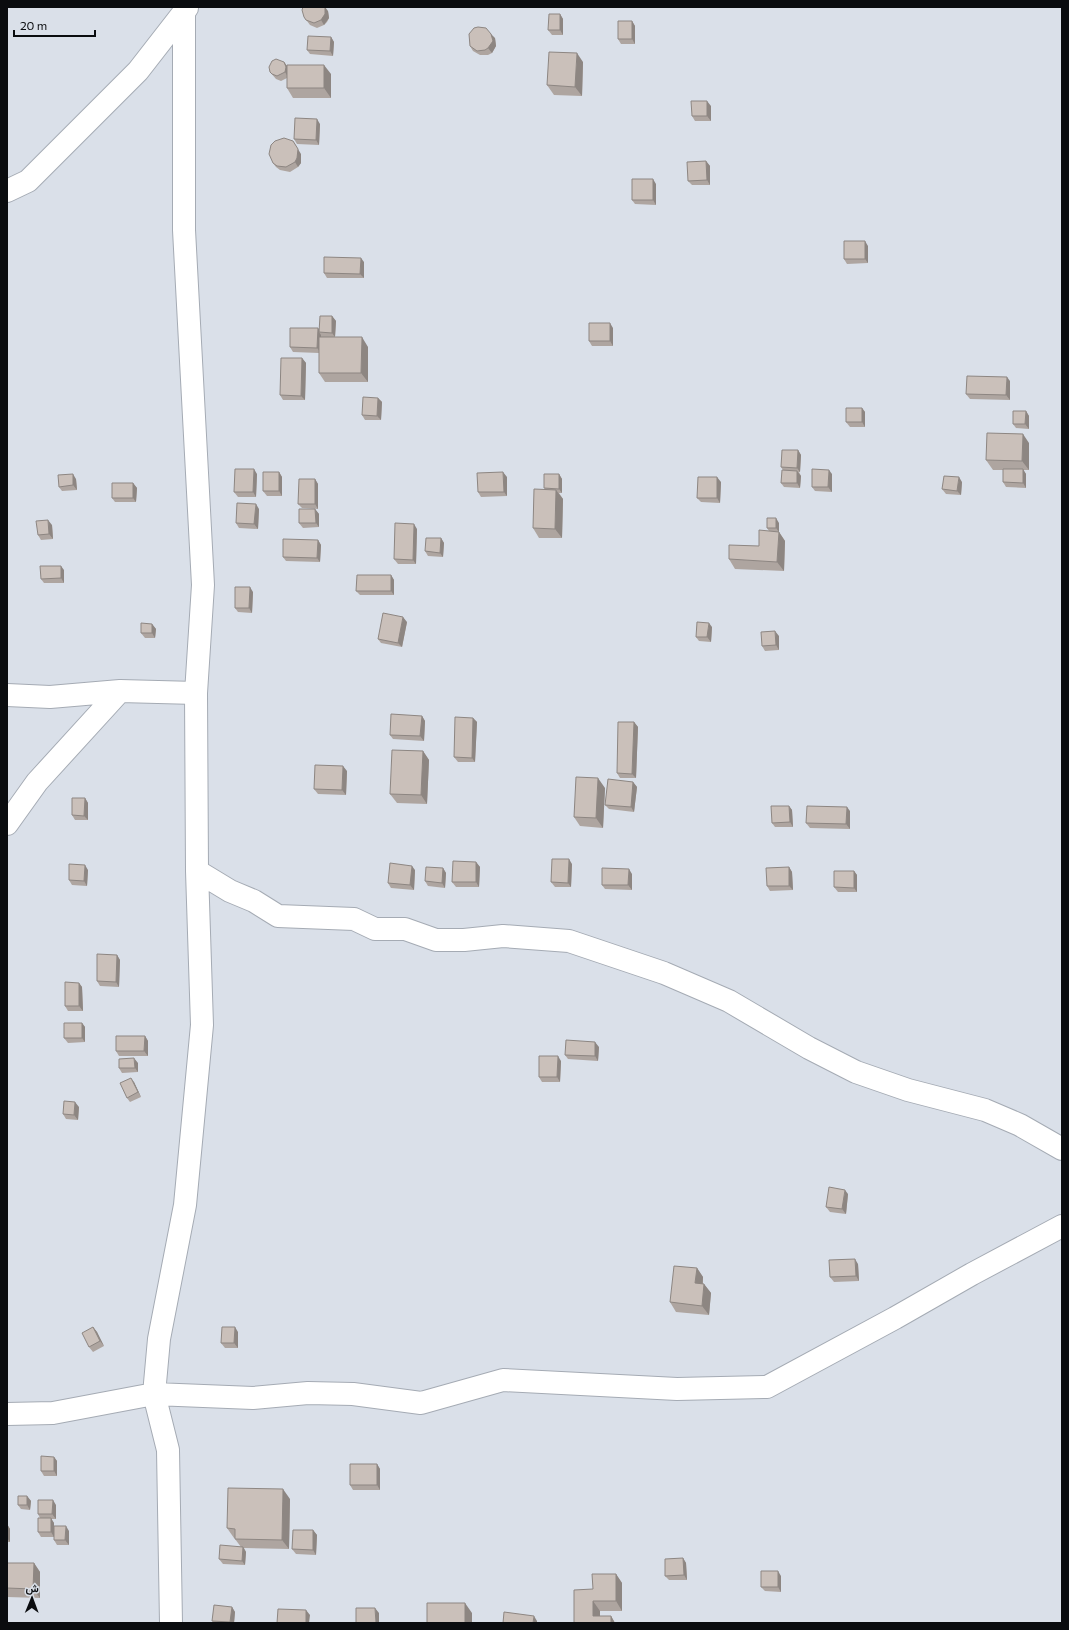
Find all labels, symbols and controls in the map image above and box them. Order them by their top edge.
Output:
scale bar [14,12,95,38]
text: 20 m [20,18,47,32]
north arrow [12,1578,52,1618]
text: ش [25,1581,39,1595]

